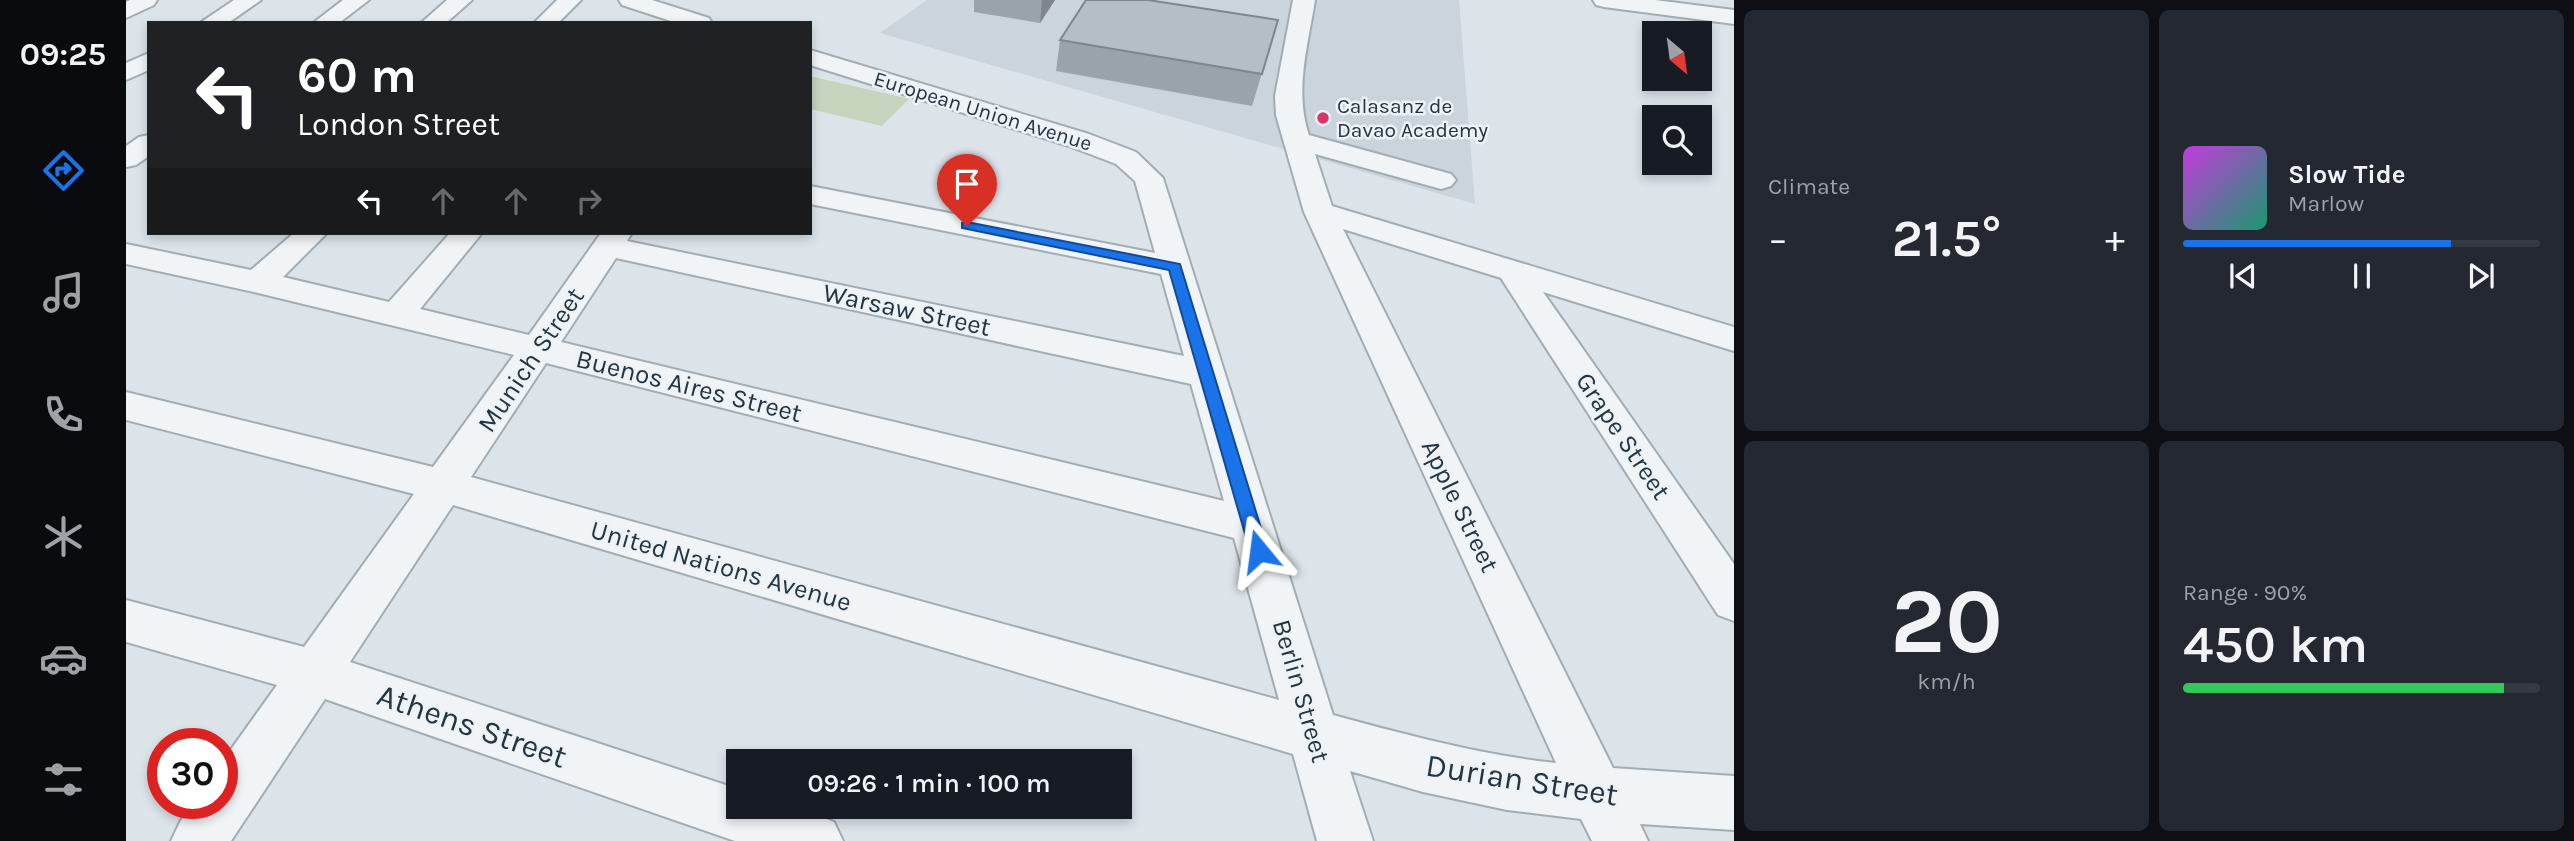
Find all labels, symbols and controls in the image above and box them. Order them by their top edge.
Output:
north arrow [1642,21,1712,91]
map controls [1642,21,1712,175]
text: 09:25 [20,36,106,73]
text: 60 m [297,47,417,104]
icon: left [182,49,273,140]
street label: European Union Avenue [871,66,1095,156]
place label: Calasanz de Davao Academy [1337,94,1488,142]
button: search [1642,105,1712,175]
text: London Street [297,106,500,143]
marker: Calasanz de Davao Academy [1315,110,1331,126]
icon: directions [39,146,88,195]
pin [937,154,997,226]
text: Slow Tide [2288,159,2406,190]
icon: arrive [948,165,986,203]
text: Climate [1768,173,1850,200]
icon: left [351,182,389,220]
icon: ahead [424,182,462,220]
icon: ahead [497,182,535,220]
icon: right [570,182,608,220]
text: Marlow [2288,190,2364,217]
text: 21.5° [1892,208,2001,269]
text: − [1768,217,1788,262]
text: + [2105,217,2125,262]
icon: previous [2224,257,2262,295]
icon: pause [2343,257,2381,295]
icon: next [2462,257,2500,295]
icon: music [39,268,88,317]
street label: Warsaw Street [820,277,994,343]
street label: Munich Street [471,282,591,438]
street label: Buenos Aires Street [573,343,805,429]
street label: Grape Street [1569,367,1677,506]
icon: phone [39,390,88,439]
street label: Apple Street [1415,435,1505,577]
icon: climate [39,512,88,561]
street label: United Nations Avenue [587,514,855,618]
position arrow [1222,514,1296,588]
text: 20 [1890,569,2003,675]
text: Range · 90% [2183,579,2307,606]
text: 450 km [2183,614,2368,675]
street label: Berlin Street [1266,616,1336,766]
icon: car [39,634,88,683]
text: km/h [1917,668,1976,695]
street label: Athens Street [372,676,572,776]
speed limit sign: 30 [147,728,238,819]
street label: Durian Street [1423,747,1621,813]
icon: filters [39,755,88,804]
text: 09:26 · 1 min · 100 m [807,768,1051,799]

